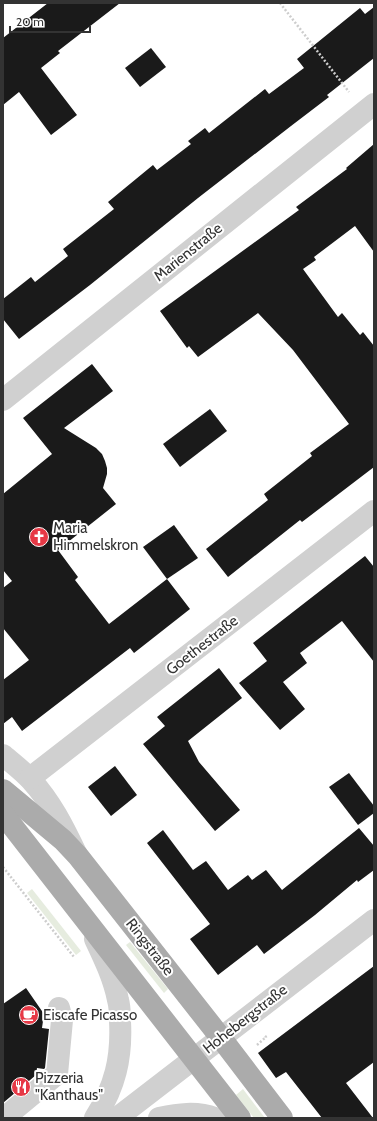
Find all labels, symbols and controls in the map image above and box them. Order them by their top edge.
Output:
scale bar [10,8,90,34]
text: 20 m [16,14,44,29]
street label: Marienstraße [150,219,226,285]
place label: Maria Himmelskron [53,519,138,554]
church icon: Maria Himmelskron [28,526,50,548]
street label: Goethestraße [163,611,242,679]
street label: Ringstraße [122,915,178,979]
street label: Hohebergstraße [199,980,291,1057]
cafe icon: Eiscafe Picasso [18,1004,40,1026]
place label: Eiscafe Picasso [43,1006,137,1024]
place label: Pizzeria "Kanthaus" [35,1069,103,1104]
restaurant icon: Pizzeria "Kanthaus" [10,1076,32,1098]

